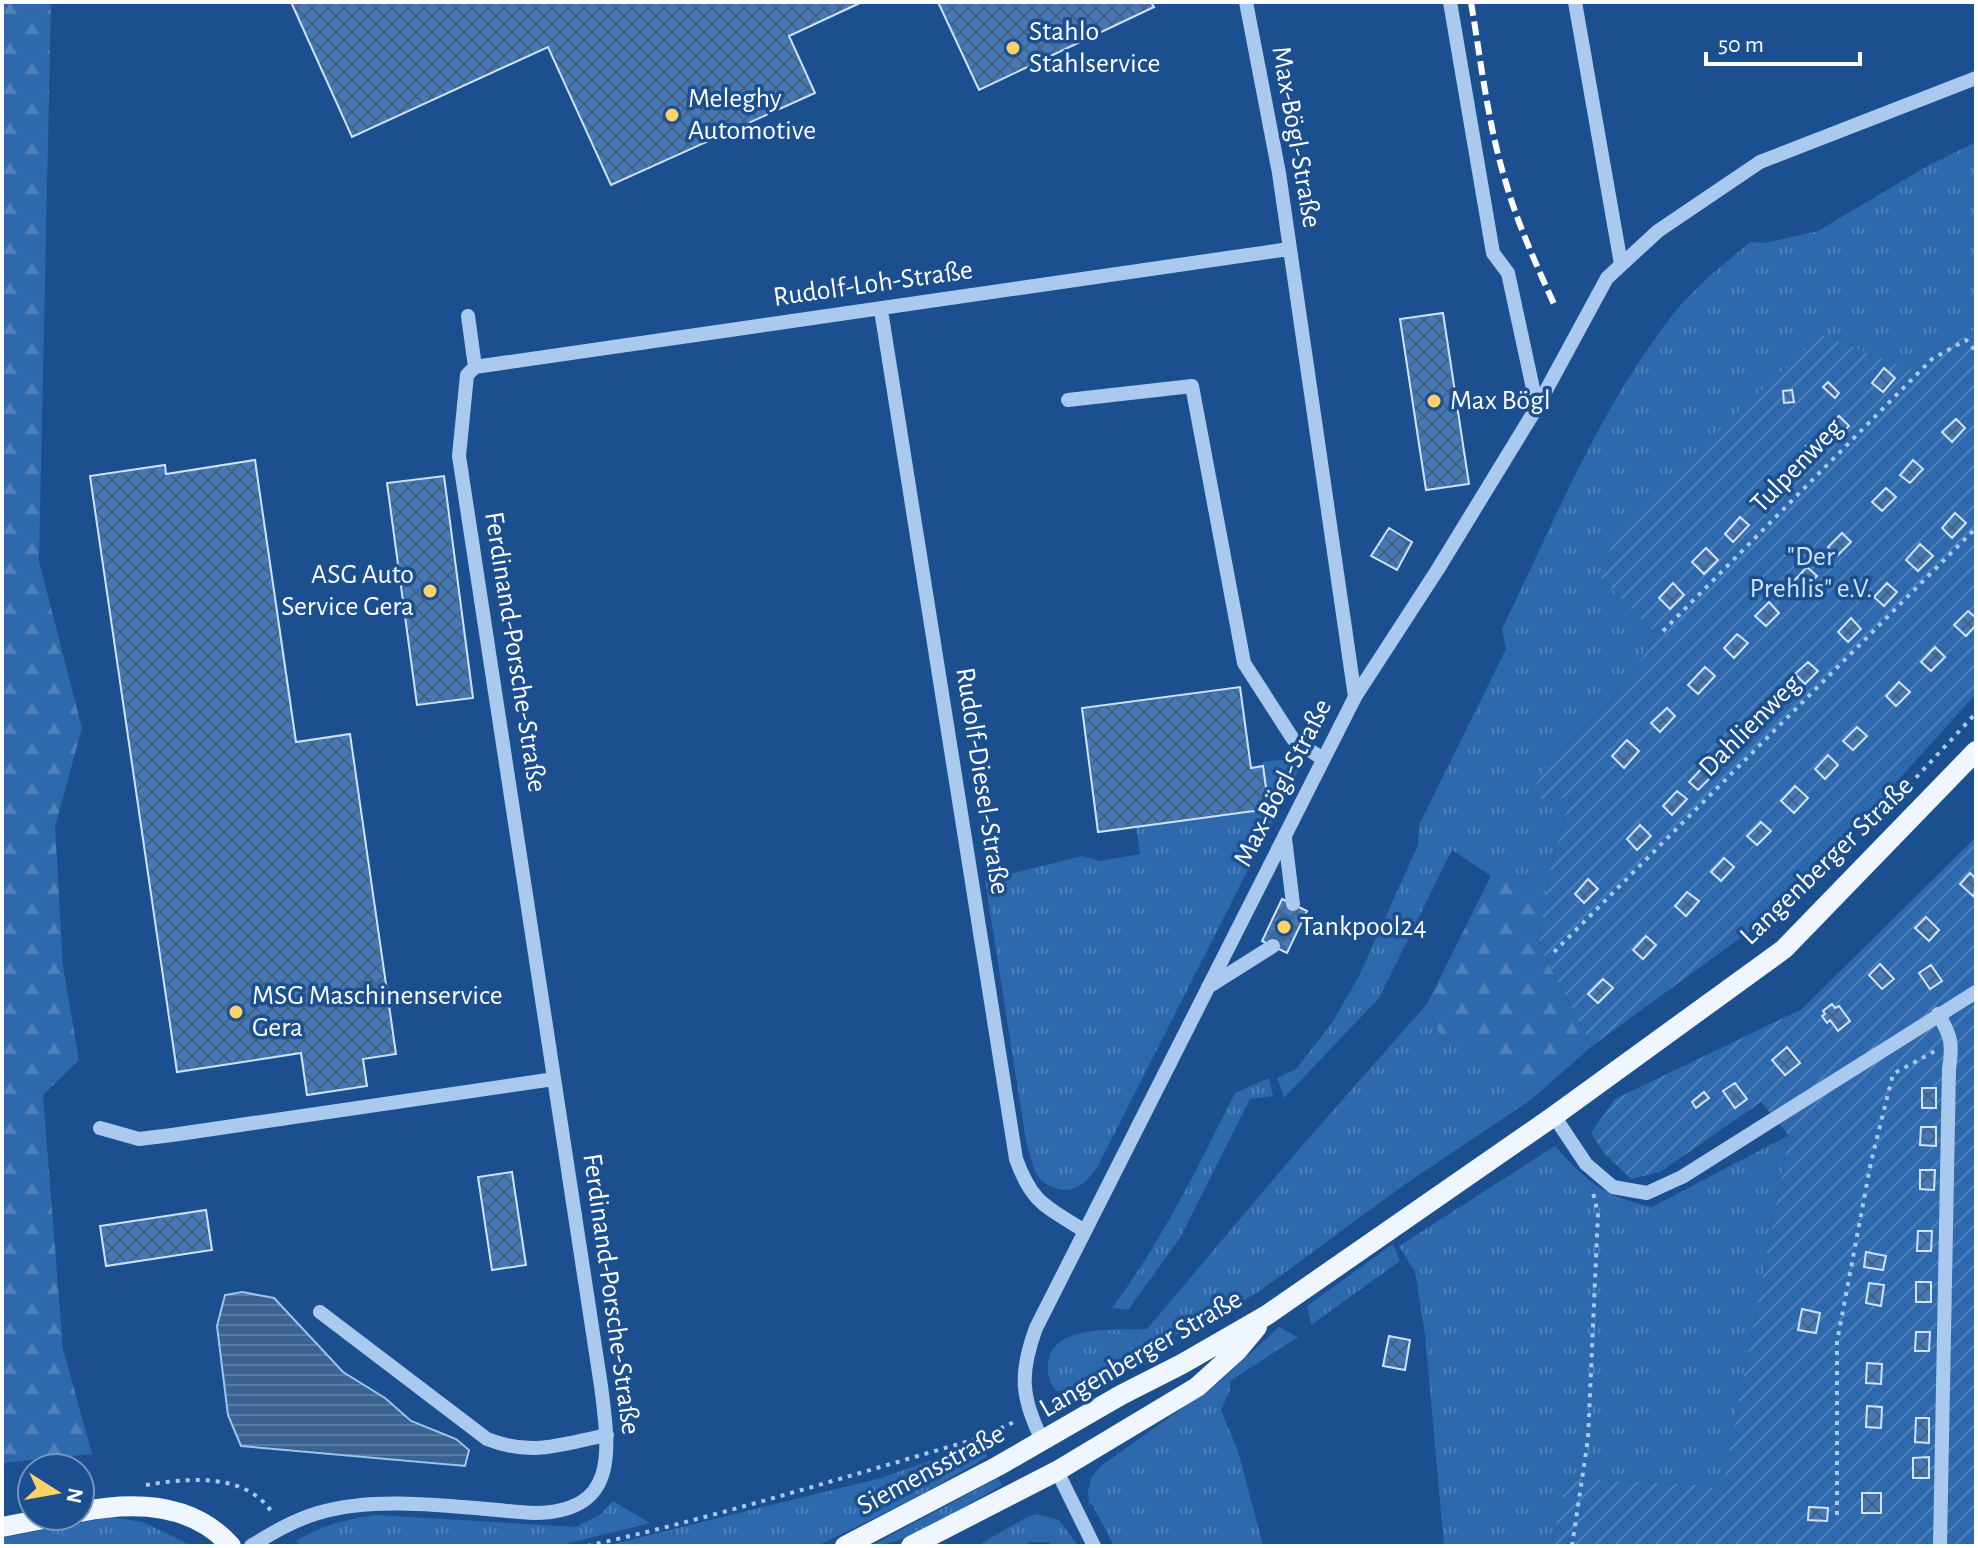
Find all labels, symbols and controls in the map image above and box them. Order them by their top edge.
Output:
scale bar [1706,16,1860,66]
place label: Stahlo Stahlservice [1029,18,1161,78]
text: 50 m [1718,33,1764,57]
marker: Stahlo Stahlservice [1004,39,1022,57]
street label: Max-Bögl-Straße [1266,44,1326,230]
place label: Meleghy Automotive [688,85,816,145]
marker: Meleghy Automotive [663,106,681,124]
street label: Rudolf-Loh-Straße [771,256,975,312]
place label: Max Bögl [1450,387,1551,415]
marker: Max Bögl [1425,392,1443,410]
street label: Tulpenweg [1746,413,1849,518]
street label: Ferdinand-Porsche-Straße [479,510,551,794]
park label: "Der Prehlis" e.V. [1750,543,1872,603]
place label: ASG Auto Service Gera [281,561,414,621]
marker: ASG Auto Service Gera [421,582,439,600]
street label: Rudolf-Diesel-Straße [950,665,1014,897]
street label: Dahlienweg [1694,670,1806,782]
street label: Max-Bögl-Straße [1229,695,1337,871]
street label: Langenberger Straße [1735,772,1919,950]
place label: Tankpool24 [1300,913,1427,941]
marker: Tankpool24 [1275,918,1293,936]
place label: MSG Maschinenservice Gera [252,982,503,1042]
marker: MSG Maschinenservice Gera [227,1003,245,1021]
street label: Ferdinand-Porsche-Straße [577,1152,645,1436]
street label: Langenberger Straße [1035,1285,1247,1423]
street label: Siemensstraße [853,1420,1009,1520]
north arrow [16,1452,96,1532]
text: N [62,1486,87,1505]

